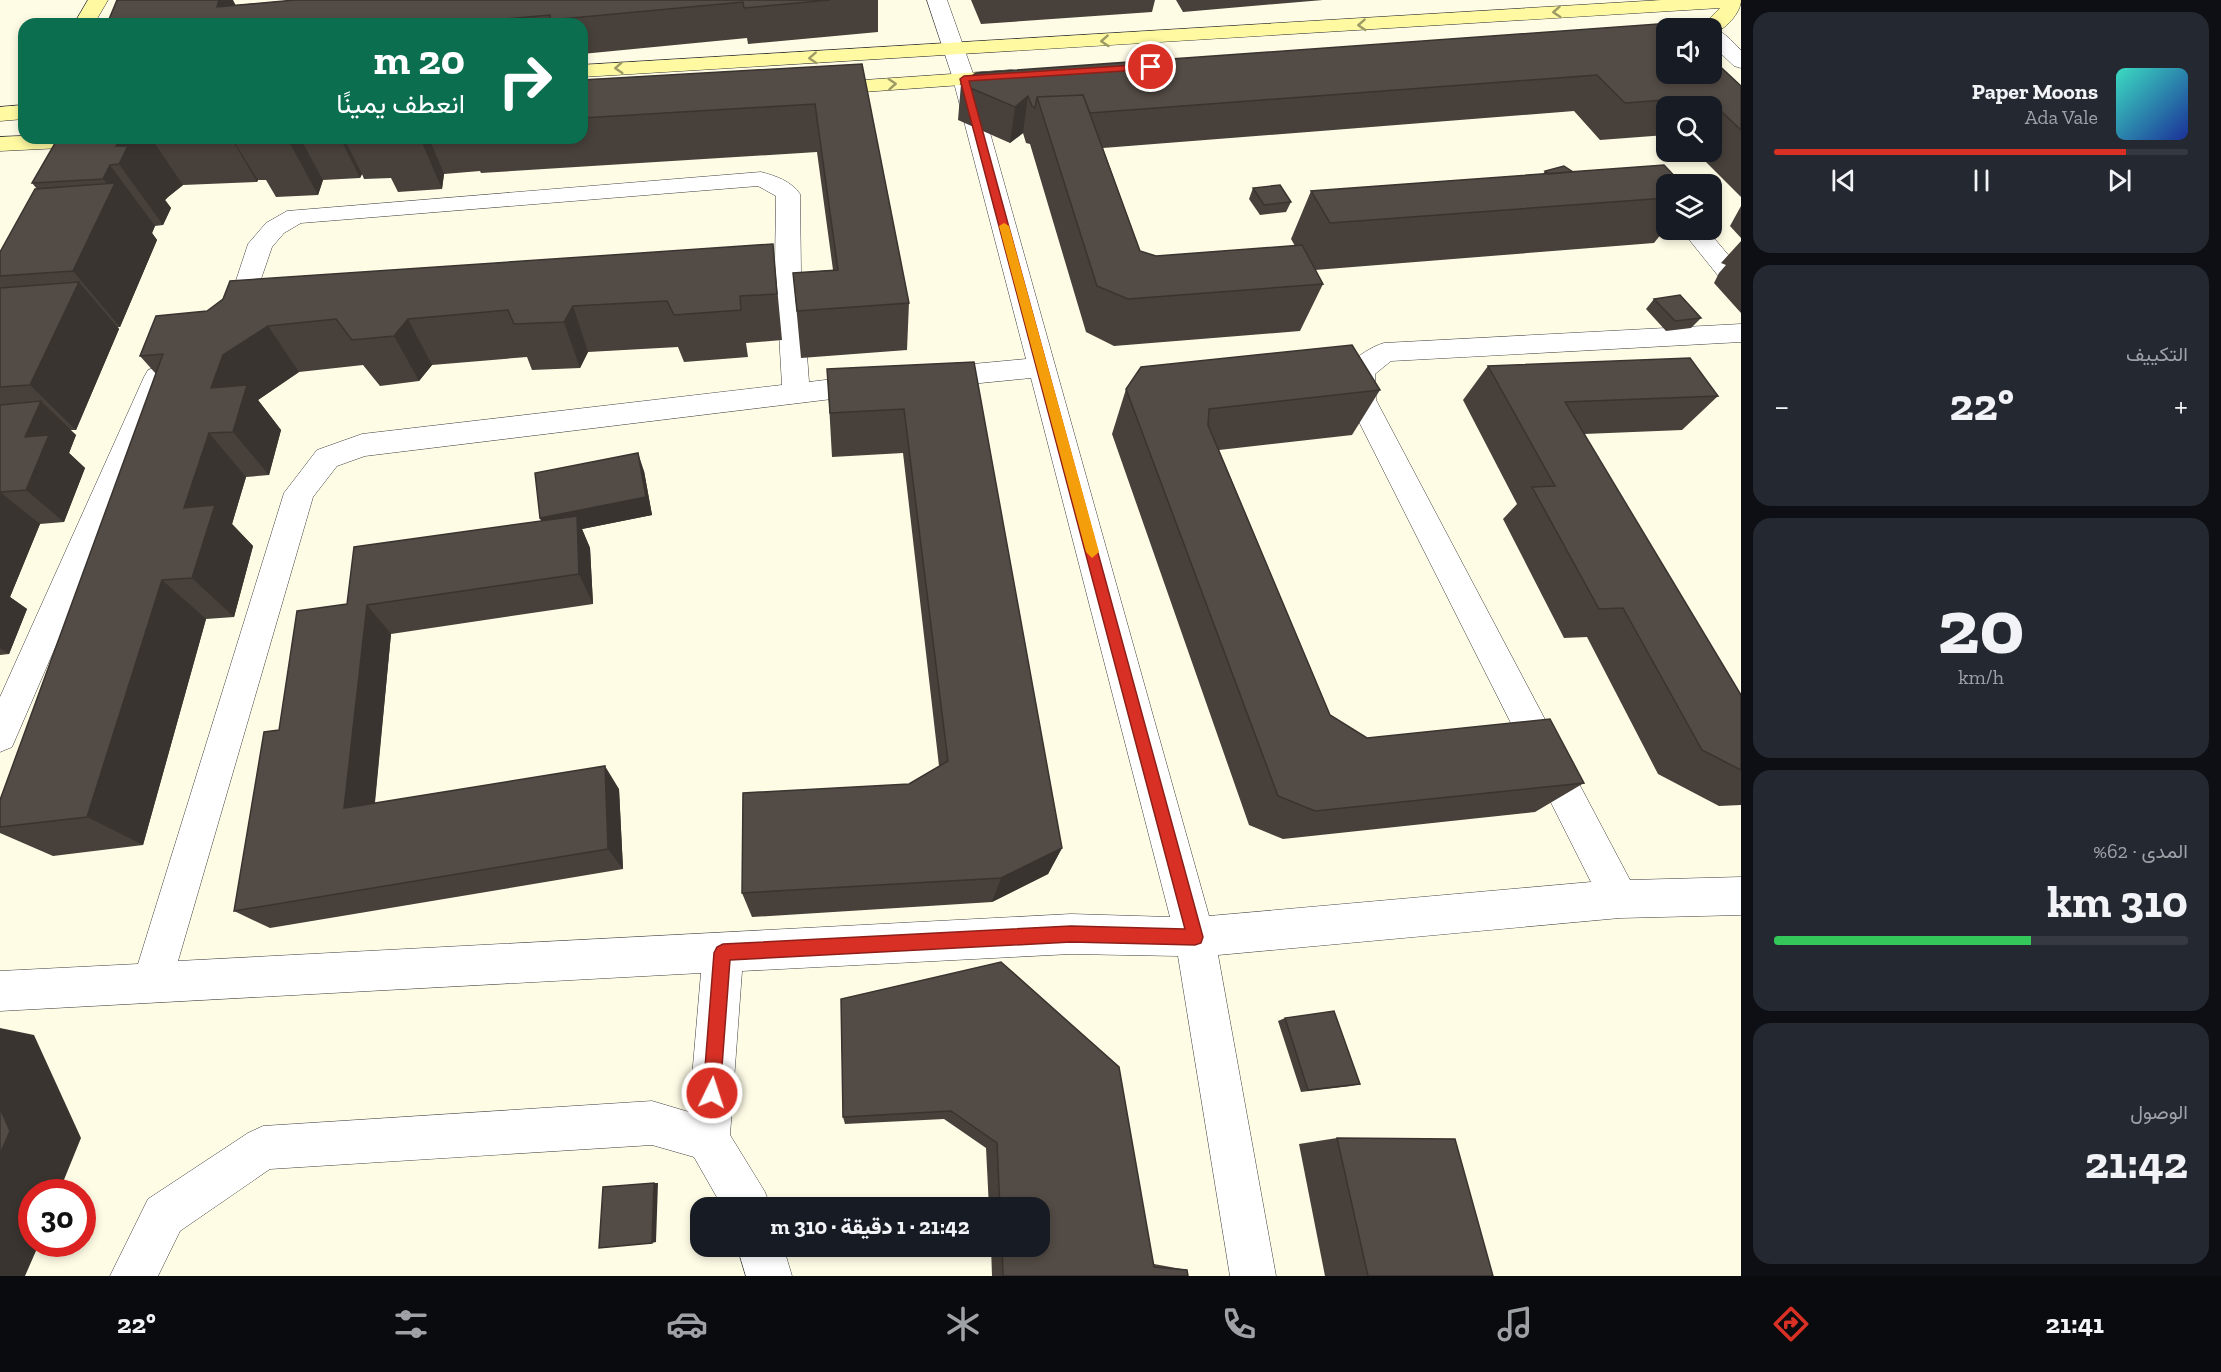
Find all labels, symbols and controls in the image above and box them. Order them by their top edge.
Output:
one-way arrow [1552,6,1561,19]
one-way arrow [1358,18,1367,31]
map controls [1656,18,1722,240]
button: sound [1656,18,1722,84]
text: 20 m [374,34,465,85]
one-way arrow [1100,34,1109,47]
pin [1125,41,1176,92]
icon: right [486,42,564,120]
icon: arrive [1134,50,1167,83]
one-way arrow [809,51,818,64]
one-way arrow [614,62,623,75]
one-way arrow [887,78,896,91]
text: Paper Moons [1972,78,2098,105]
text: انعطف يمينًا [336,88,465,120]
button: search [1656,96,1722,162]
text: Ada Vale [2025,105,2098,129]
icon: previous [1827,164,1860,197]
icon: pause [1965,164,1998,197]
icon: next [2103,164,2136,197]
button: layers [1656,174,1722,240]
text: التكييف [2126,342,2188,366]
text: 22° [1949,378,2014,432]
text: − [1774,386,1789,425]
text: + [2174,386,2188,425]
text: 20 [1938,579,2024,673]
text: km/h [1958,665,2004,689]
text: المدى · 62% [2093,839,2188,863]
text: 310 km [2047,875,2188,929]
position arrow [680,1061,744,1125]
text: الوصول [2130,1100,2188,1124]
text: 21:42 [2085,1136,2188,1190]
speed limit sign: 30 [18,1179,96,1257]
text: 21:42 · 1 دقيقة · 310 m [771,1213,969,1240]
icon: filters [390,1303,432,1345]
icon: car [666,1303,708,1345]
icon: climate [942,1303,984,1345]
icon: phone [1218,1303,1260,1345]
icon: music [1494,1303,1536,1345]
icon: directions [1770,1303,1812,1345]
text: 22° [117,1308,156,1340]
text: 21:41 [2046,1308,2104,1340]

